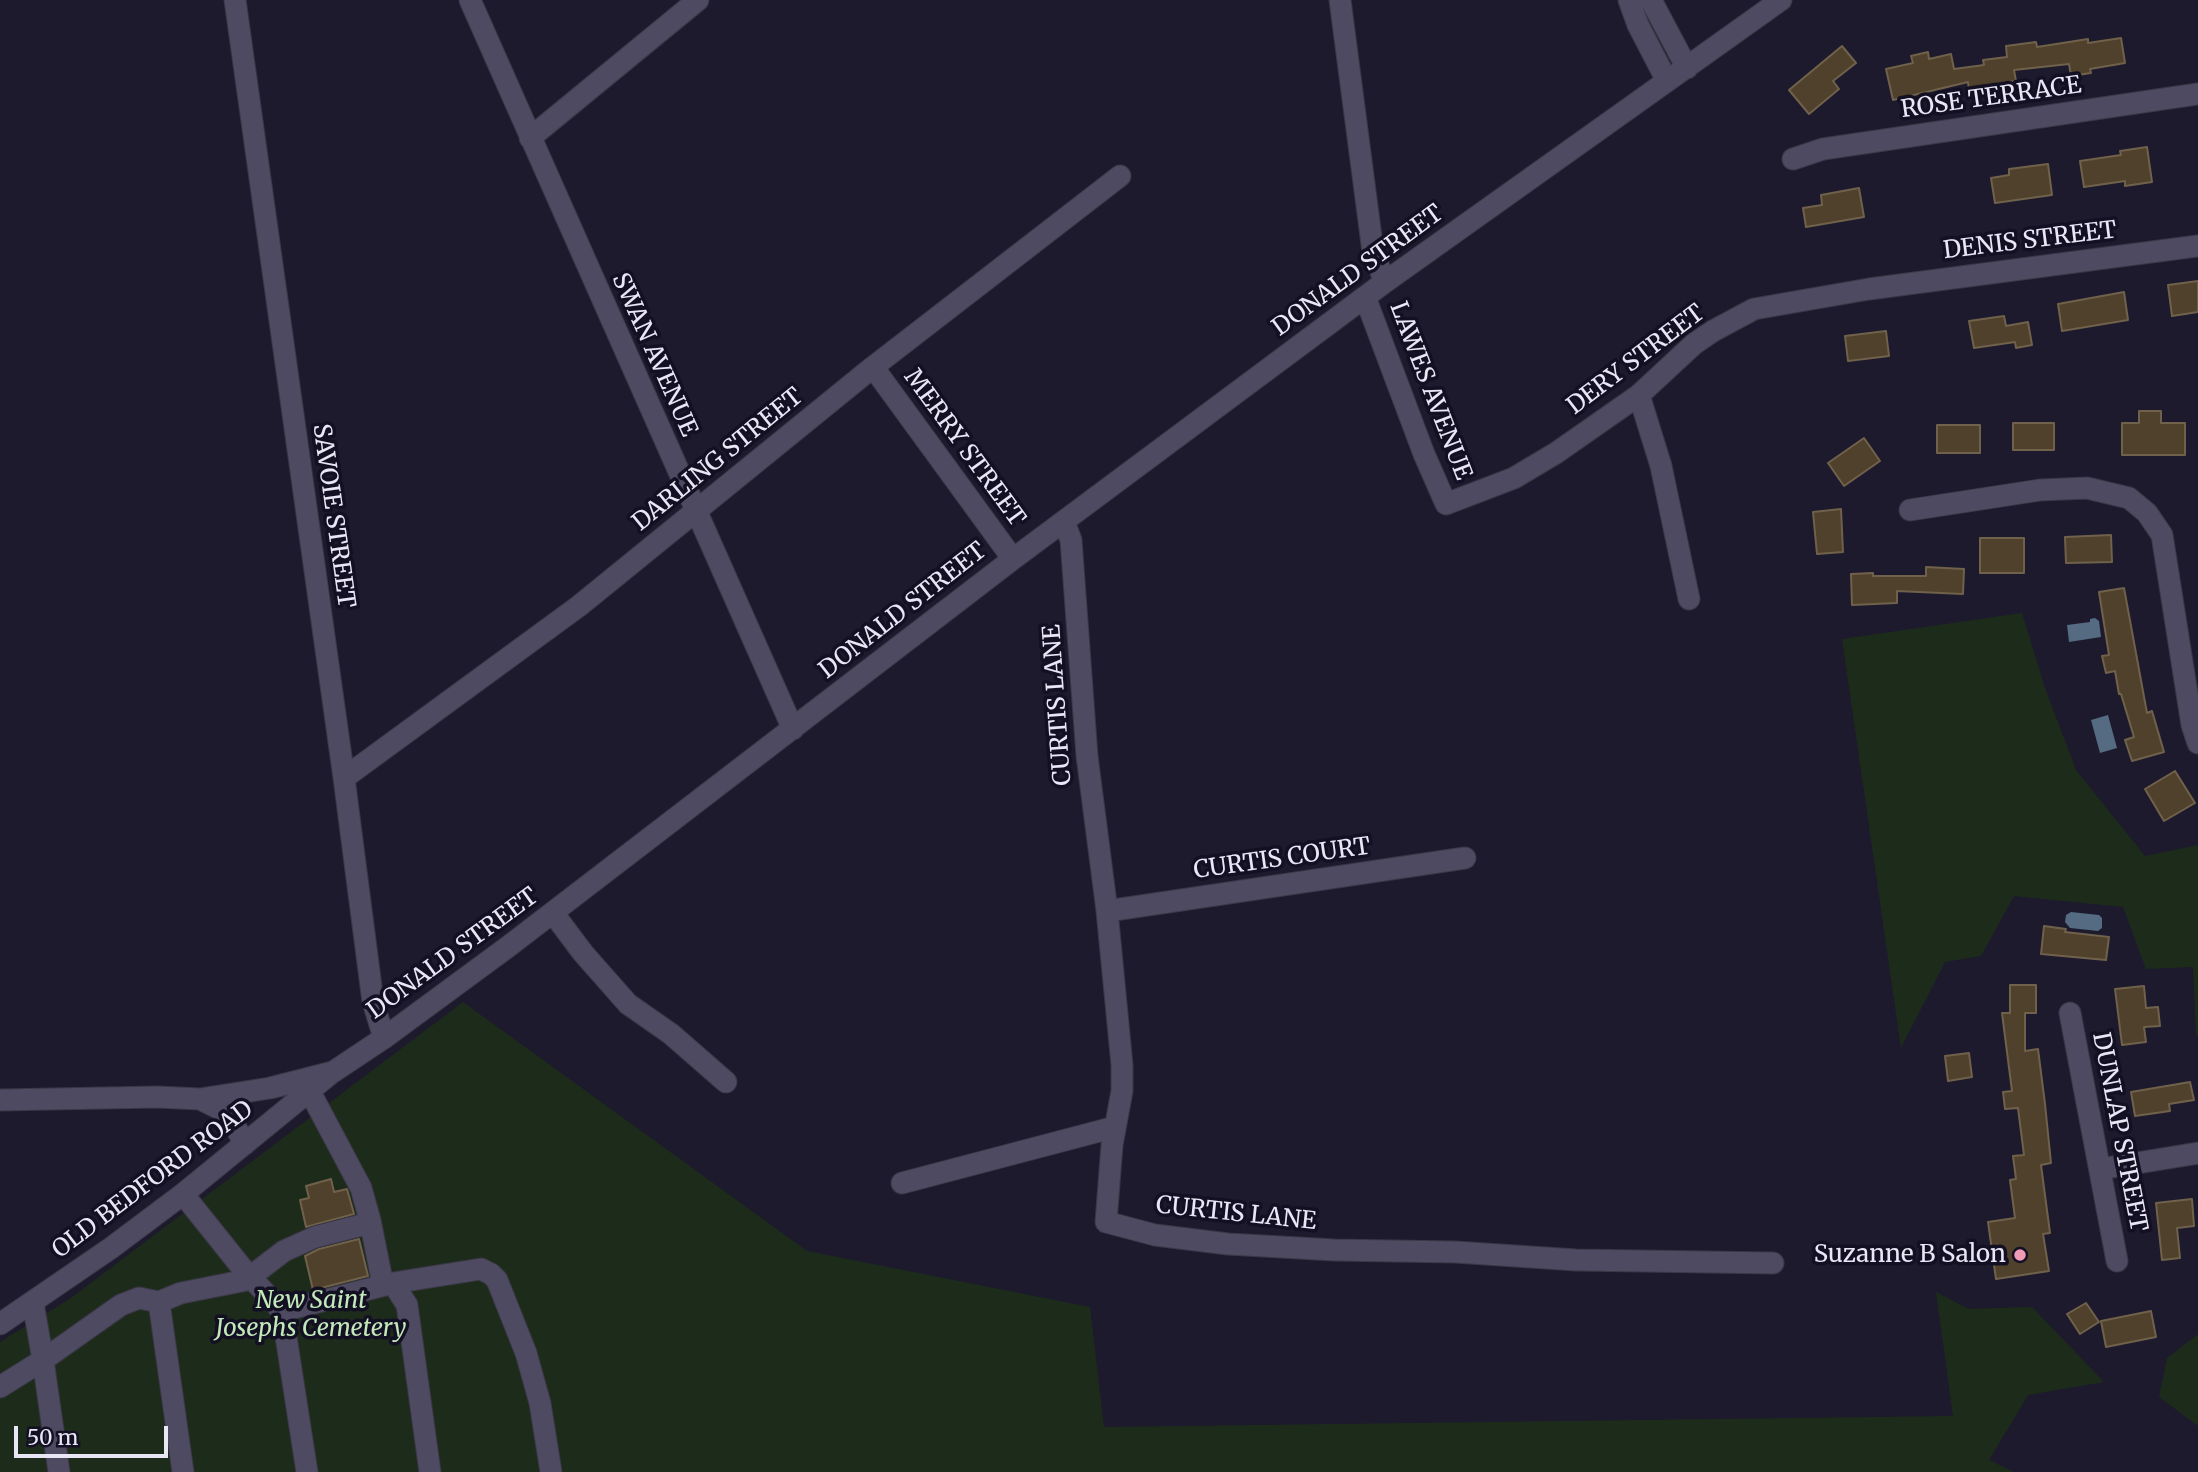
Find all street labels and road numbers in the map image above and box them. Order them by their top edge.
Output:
street label: ROSE TERRACE [1899,71,2083,125]
street label: DONALD STREET [1267,199,1449,343]
street label: DENIS STREET [1942,216,2118,266]
street label: SWAN AVENUE [605,269,703,441]
street label: LAWES AVENUE [1383,298,1477,484]
street label: DERY STREET [1562,299,1710,421]
street label: MERRY STREET [897,364,1031,532]
street label: DARLING STREET [627,383,809,537]
street label: SAVOIE STREET [306,422,360,610]
street label: DONALD STREET [814,537,992,685]
street label: CURTIS LANE [1038,624,1078,786]
street label: CURTIS COURT [1192,832,1372,886]
street label: DONALD STREET [362,882,544,1026]
street label: DUNLAP STREET [2086,1030,2152,1234]
street label: OLD BEDFORD ROAD [47,1095,259,1265]
street label: CURTIS LANE [1154,1191,1318,1237]

